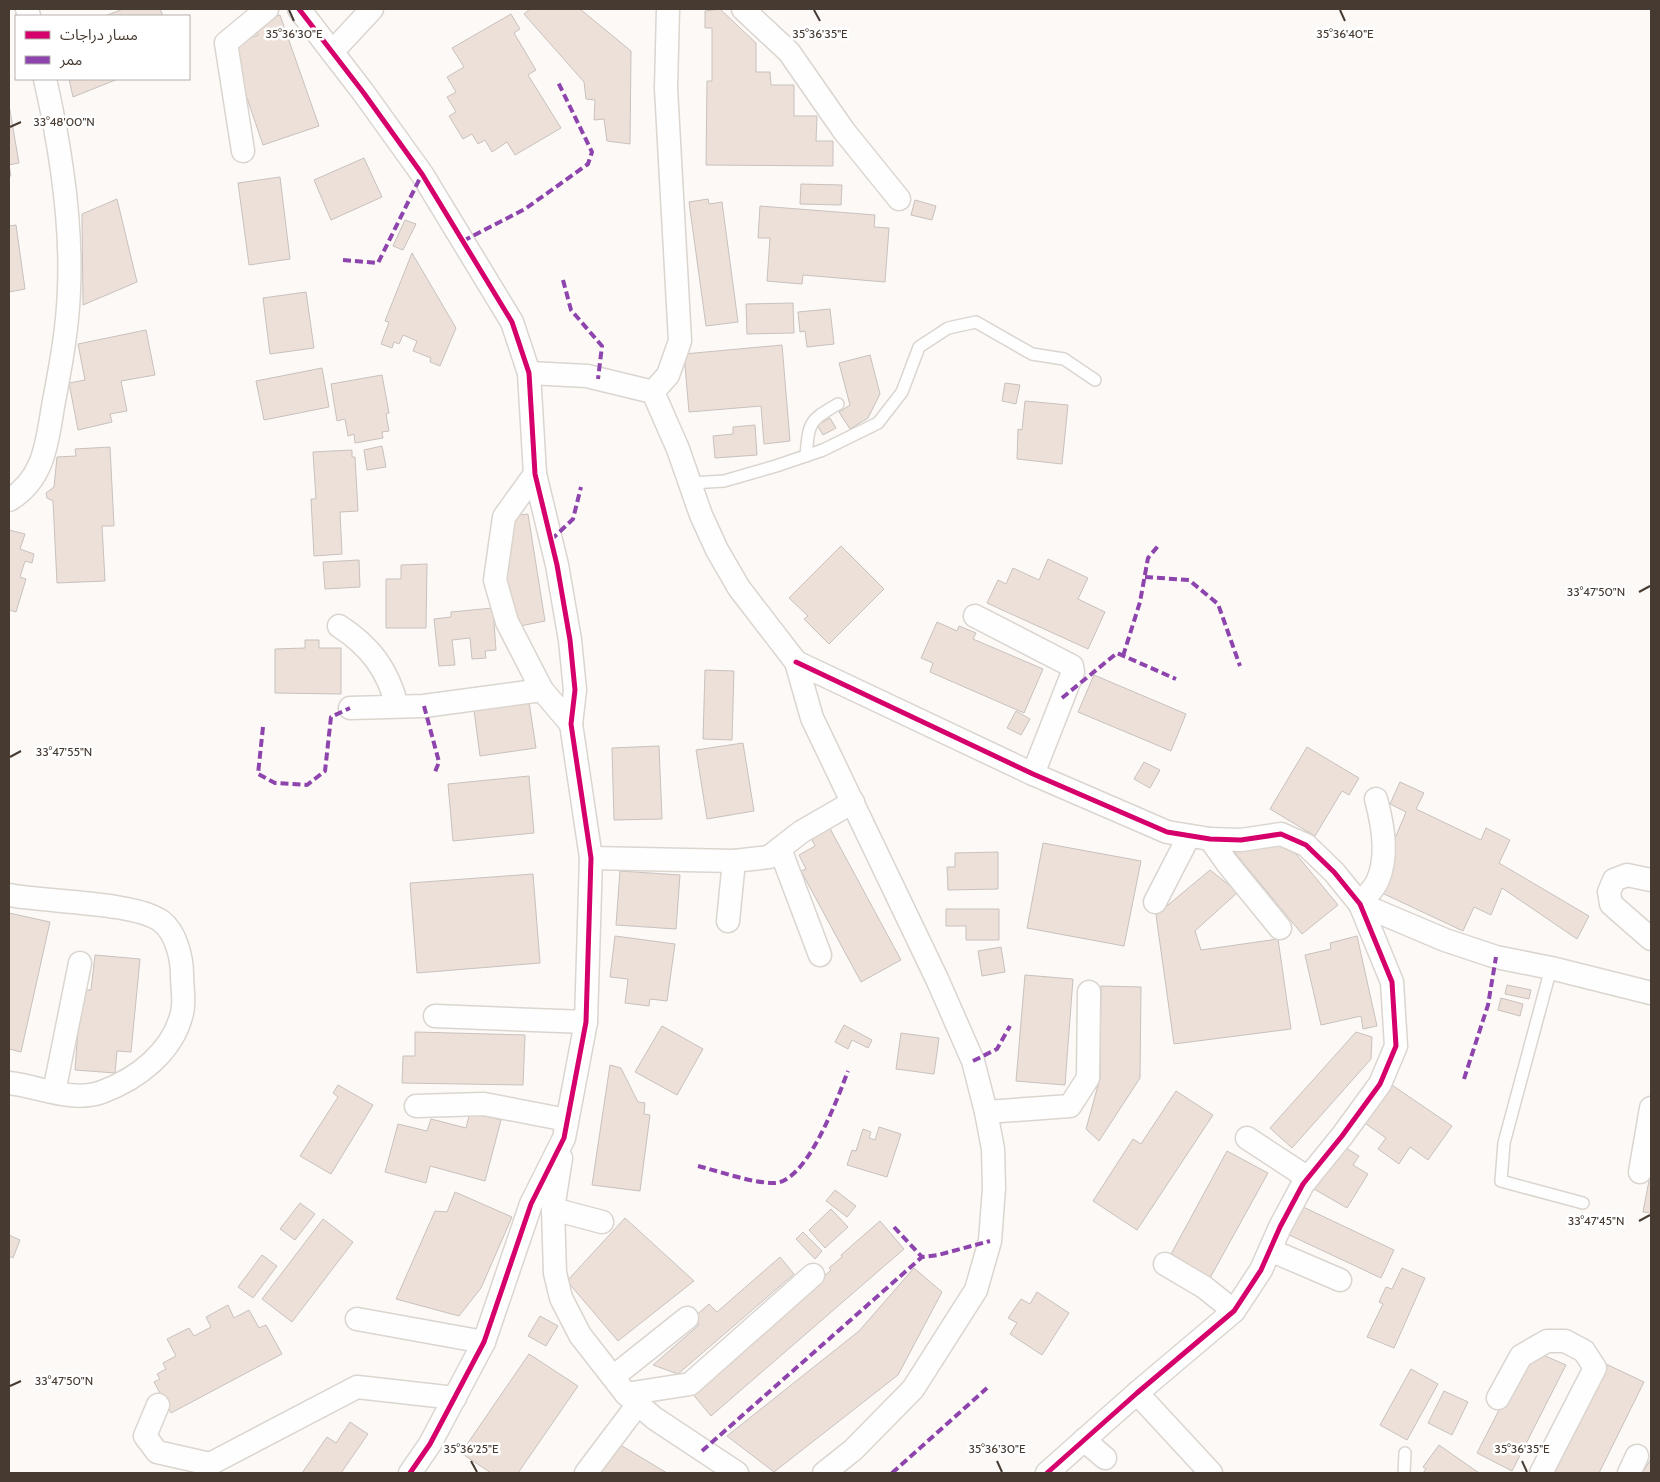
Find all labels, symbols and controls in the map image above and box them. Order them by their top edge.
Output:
legend [15,15,190,80]
text: مسار دراجات [60,26,138,44]
text: 35°36'30"E [265,26,323,41]
text: 35°36'35"E [792,26,848,41]
text: 35°36'40"E [1316,26,1374,41]
text: ممر [59,51,83,69]
text: 33°48'00"N [33,114,95,129]
text: 33°47'50"N [1567,584,1625,599]
text: 33°47'55"N [36,744,92,759]
text: 33°47'45"N [1568,1213,1624,1228]
text: 33°47'50"N [35,1373,93,1388]
text: 35°36'25"E [443,1441,499,1456]
text: 35°36'30"E [968,1441,1026,1456]
text: 35°36'35"E [1494,1441,1550,1456]

